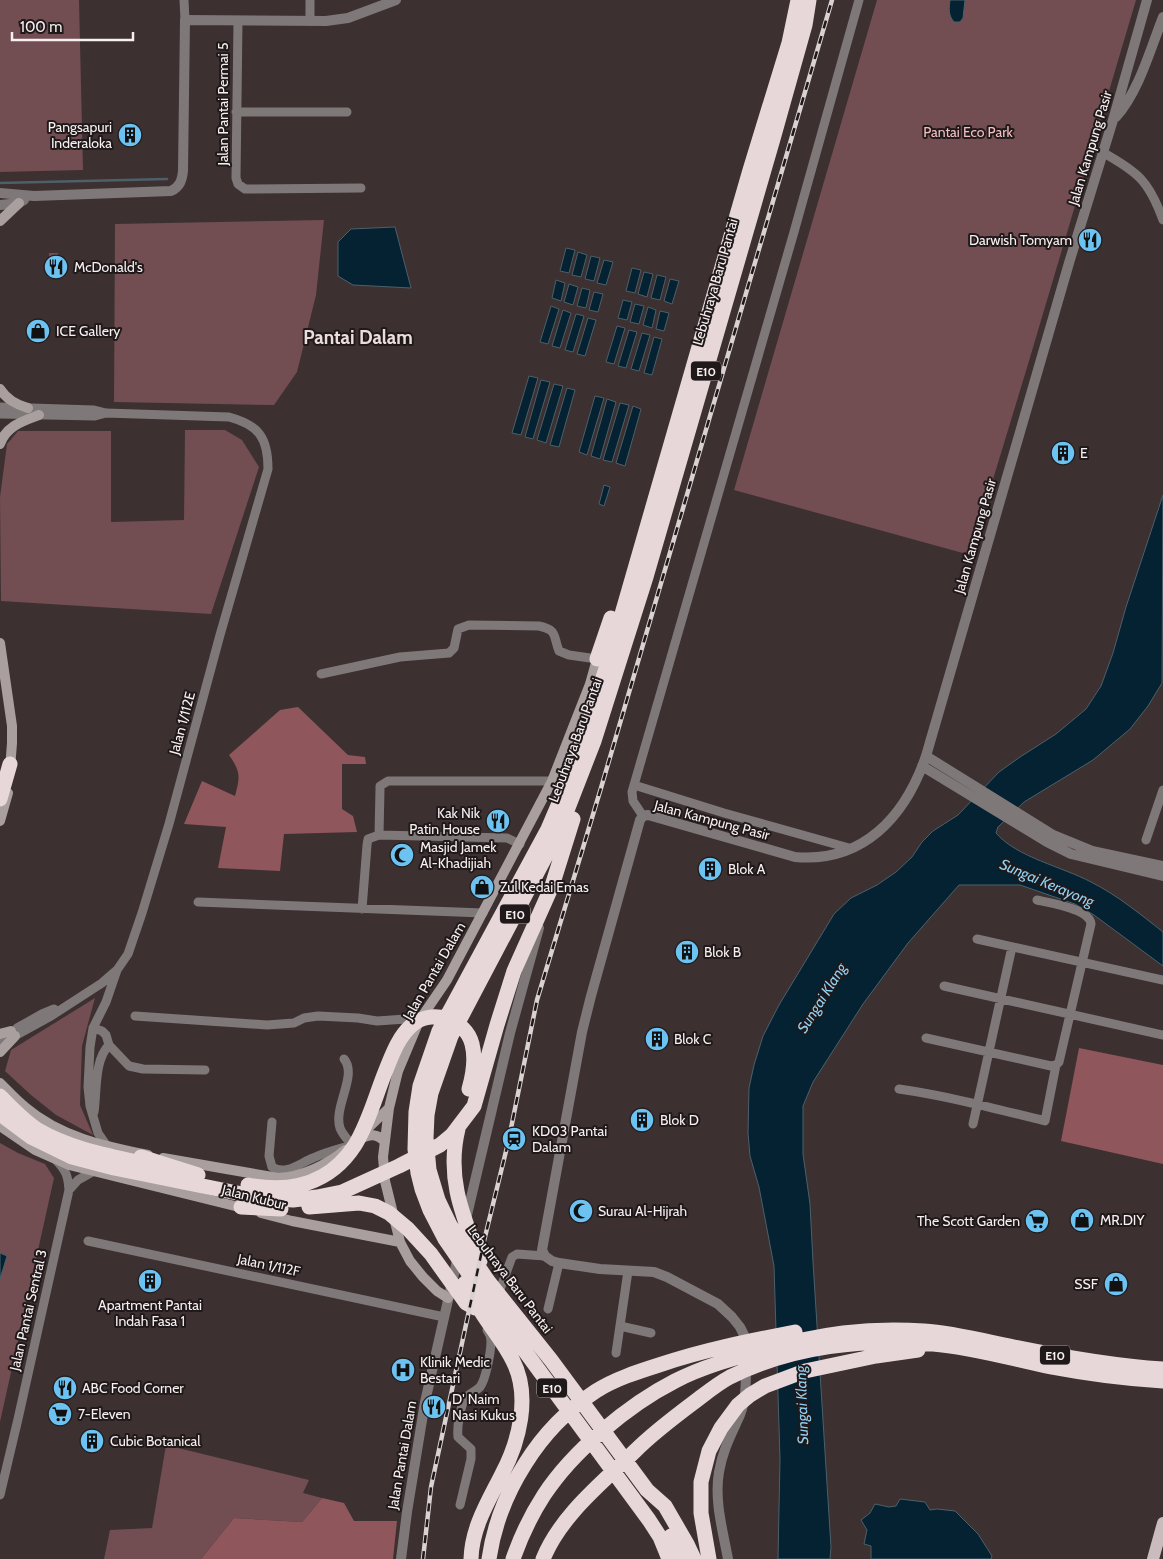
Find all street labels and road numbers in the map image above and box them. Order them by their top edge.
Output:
street label: Jalan Pantai Permai 5 [214,42,232,167]
street label: Jalan Kampung Pasir [1064,88,1116,208]
street label: Lebuhraya Baru Pantai [688,217,742,347]
road number: E10 [691,362,721,381]
street label: Jalan Kampung Pasir [950,476,1000,597]
street label: Lebuhraya Baru Pantai [544,675,606,805]
street label: Jalan 1/112E [165,689,199,757]
street label: Jalan Kampung Pasir [651,796,772,844]
road number: E10 [500,904,530,924]
street label: Jalan Pantai Dalam [398,919,469,1024]
street label: Jalan Kubur [219,1180,289,1214]
street label: Lebuhraya Baru Pantai [463,1221,557,1337]
street label: Jalan Pantai Sentral 3 [5,1248,51,1373]
street label: Jalan 1/112F [235,1249,303,1281]
road number: E10 [1040,1346,1070,1364]
road number: E10 [537,1379,567,1398]
street label: Jalan Pantai Dalam [383,1399,420,1512]

